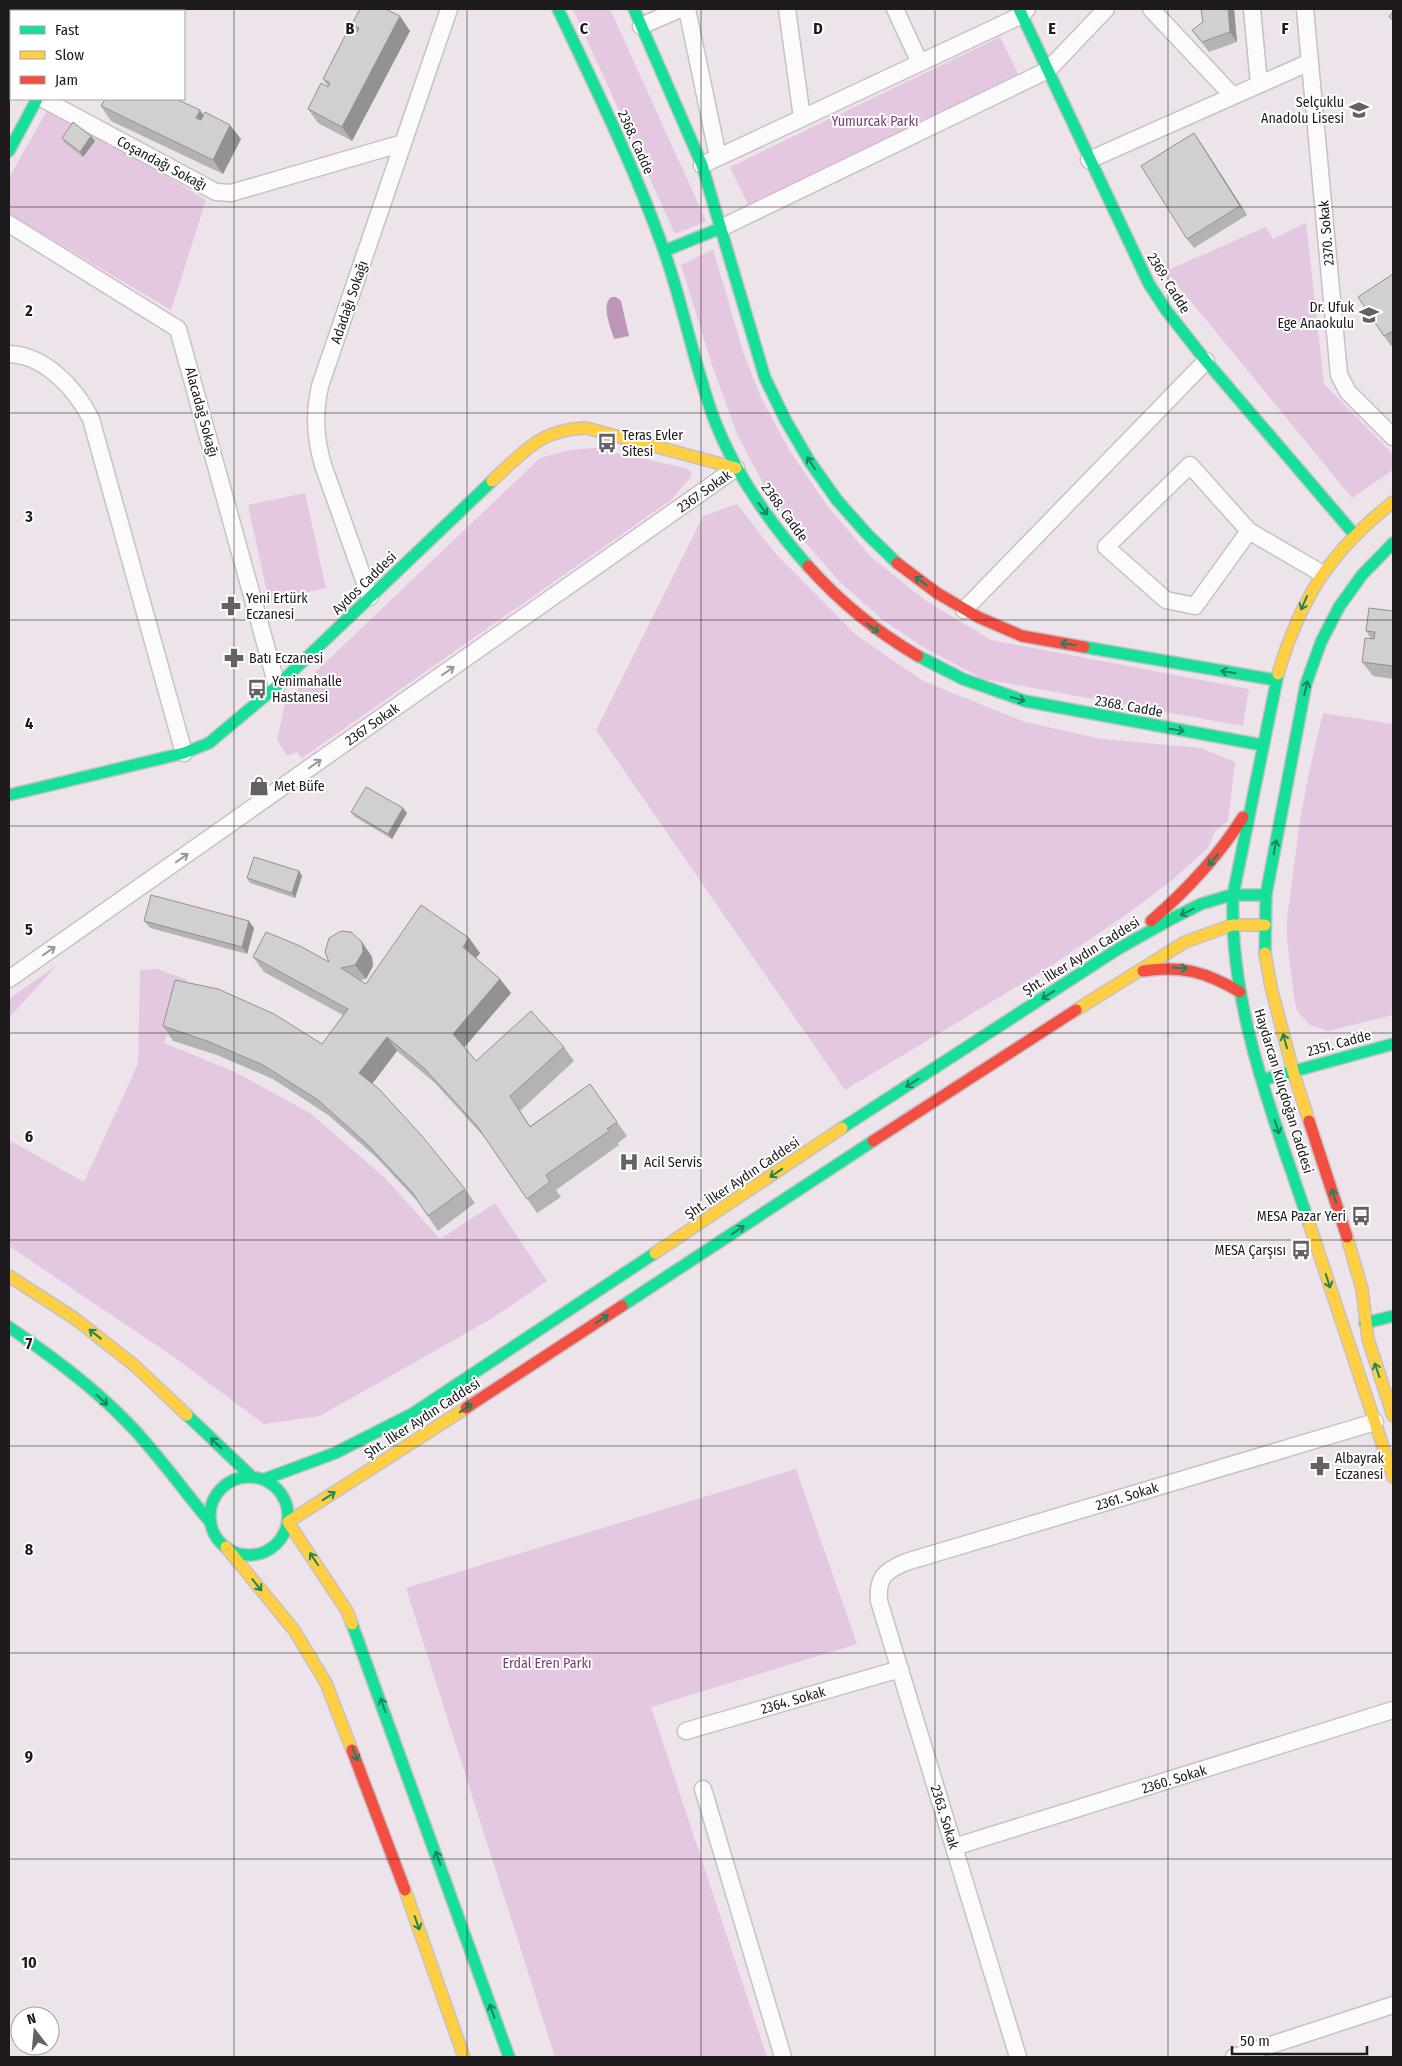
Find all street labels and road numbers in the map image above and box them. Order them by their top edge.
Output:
street label: 2368. Cadde [614,107,657,177]
street label: Coşandağı Sokağı [114,133,210,194]
street label: 2370. Sokak [1315,199,1338,266]
street label: 2369. Cadde [1143,250,1194,317]
street label: Adadağı Sokağı [327,258,372,346]
street label: Alacadağ Sokağı [181,365,222,459]
street label: 2367 Sokak [674,466,735,516]
street label: 2368. Cadde [758,480,812,545]
street label: Aydos Caddesi [329,548,400,618]
street label: 2368. Cadde [1094,692,1164,721]
street label: 2367 Sokak [342,699,403,749]
street label: Şht. İlker Aydın Caddesi [1020,914,1143,999]
street label: Haydarcan Kılıçdoğan Caddesi [1250,1007,1317,1176]
street label: 2351. Cadde [1305,1027,1373,1060]
street label: Şht. İlker Aydın Caddesi [682,1134,803,1223]
street label: Şht. İlker Aydın Caddesi [361,1375,483,1462]
street label: 2361. Sokak [1094,1479,1161,1514]
street label: 2364. Sokak [759,1683,828,1718]
street label: 2360. Sokak [1140,1761,1209,1797]
street label: 2363. Sokak [927,1783,962,1852]

